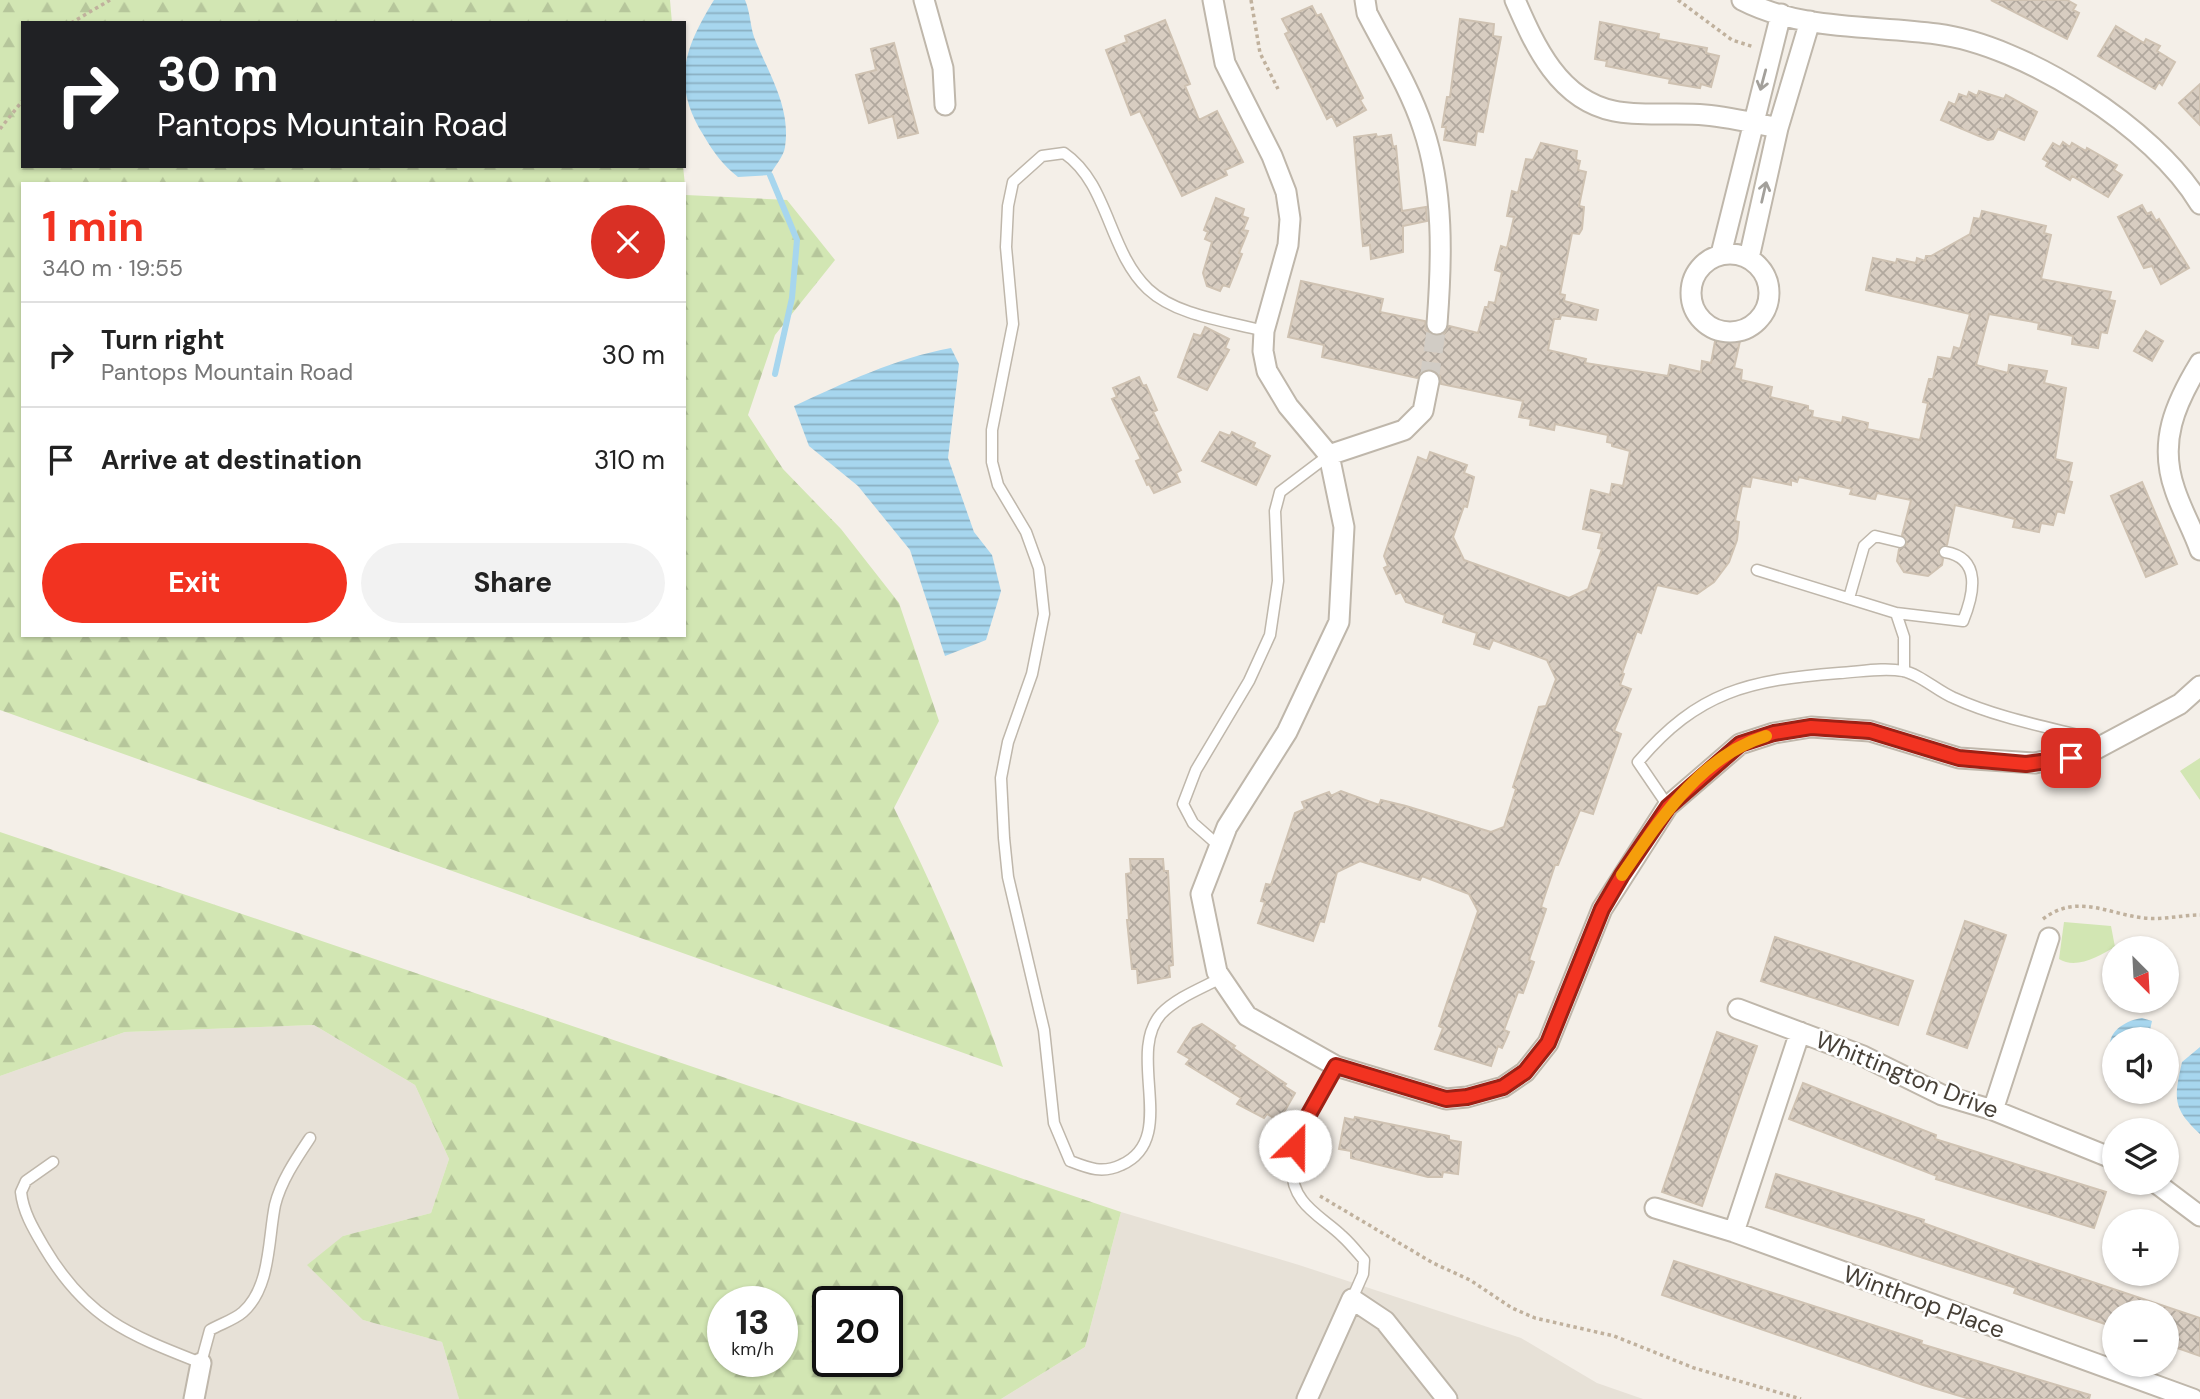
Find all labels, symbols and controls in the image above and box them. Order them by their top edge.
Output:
text: 30 m [157,42,279,106]
icon: right [42,49,133,140]
one-way arrow [1756,69,1769,91]
text: Pantops Mountain Road [157,104,508,146]
one-way arrow [1758,181,1772,204]
text: 1 min [42,199,144,254]
button: close [591,205,665,279]
text: 340 m · 19:55 [42,253,183,283]
text: Turn right [101,323,225,357]
icon: right [42,336,80,374]
text: 30 m [602,338,665,372]
text: Pantops Mountain Road [101,357,353,387]
icon: arrive [42,441,80,479]
text: Arrive at destination [101,443,362,477]
text: 310 m [594,443,665,477]
button: Exit [42,543,347,623]
button: Share [361,543,665,623]
pin [2041,728,2101,788]
icon: arrive [2052,739,2090,777]
north arrow [2102,936,2179,1013]
map controls [2102,936,2179,1377]
street label: Whittington Drive [1811,1024,2003,1125]
button: sound [2102,1027,2179,1104]
position arrow [1258,1109,1332,1183]
button: layers [2102,1118,2179,1195]
button: + [2102,1209,2179,1286]
street label: Winthrop Place [1839,1258,2009,1345]
speed limit sign: 20 [812,1286,903,1377]
text: 13 [736,1299,769,1345]
button: − [2102,1300,2179,1377]
text: km/h [731,1337,774,1361]

